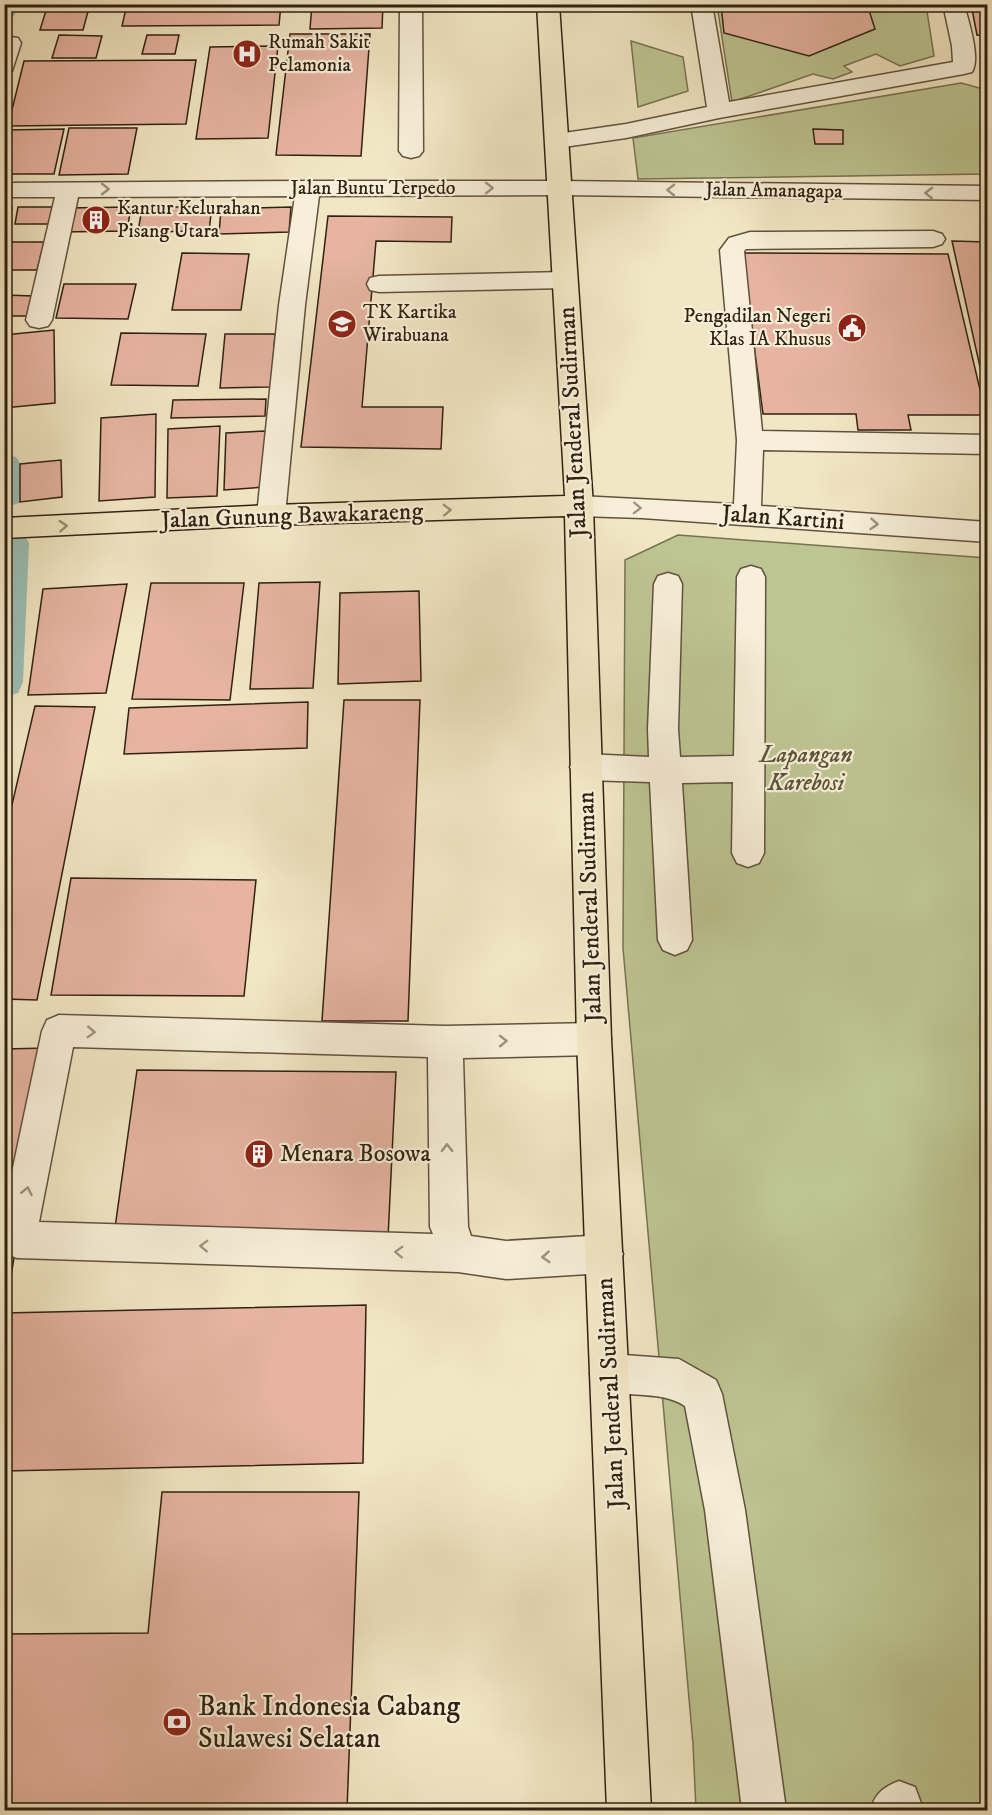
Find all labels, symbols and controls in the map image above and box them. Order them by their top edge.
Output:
place label: Rumah Sakit Pelamonia [268,30,370,78]
hospital icon: Rumah Sakit Pelamonia [231,38,263,70]
street label: Jalan Buntu Terpedo [288,176,456,201]
street label: Jalan Amanagapa [703,177,843,205]
one-way arrow [484,182,493,194]
one-way arrow [100,183,109,195]
one-way arrow [667,184,676,196]
one-way arrow [925,187,934,199]
place label: Kantur Kelurahan Pisang Utara [117,196,261,244]
building icon: Kantur Kelurahan Pisang Utara [80,204,112,236]
place label: TK Kartika Wirabuana [362,300,457,348]
place label: Pengadilan Negeri Klas IA Khusus [683,304,831,352]
street label: Jalan Jenderal Sudirman [552,305,594,540]
school or university icon: TK Kartika Wirabuana [326,308,358,340]
public building icon: Pengadilan Negeri Klas IA Khusus [836,312,868,344]
street label: Jalan Gunung Bawakaraeng [158,496,424,536]
street label: Jalan Kartini [719,499,845,537]
one-way arrow [633,501,642,514]
one-way arrow [442,504,451,516]
one-way arrow [869,517,878,530]
one-way arrow [58,519,67,532]
park label: Lapangan Karebosi [757,740,853,798]
street label: Jalan Jenderal Sudirman [571,790,609,1025]
one-way arrow [86,1026,95,1038]
one-way arrow [499,1035,508,1047]
building icon: Menara Bosowa [243,1138,275,1170]
place label: Menara Bosowa [280,1139,431,1169]
one-way arrow [441,1144,454,1153]
one-way arrow [20,1187,33,1197]
one-way arrow [200,1239,209,1252]
one-way arrow [395,1245,404,1258]
one-way arrow [541,1251,550,1264]
street label: Jalan Jenderal Sudirman [590,1276,632,1511]
place label: Bank Indonesia Cabang Sulawesi Selatan [198,1689,461,1756]
bank icon: Bank Indonesia Cabang Sulawesi Selatan [161,1706,193,1738]

